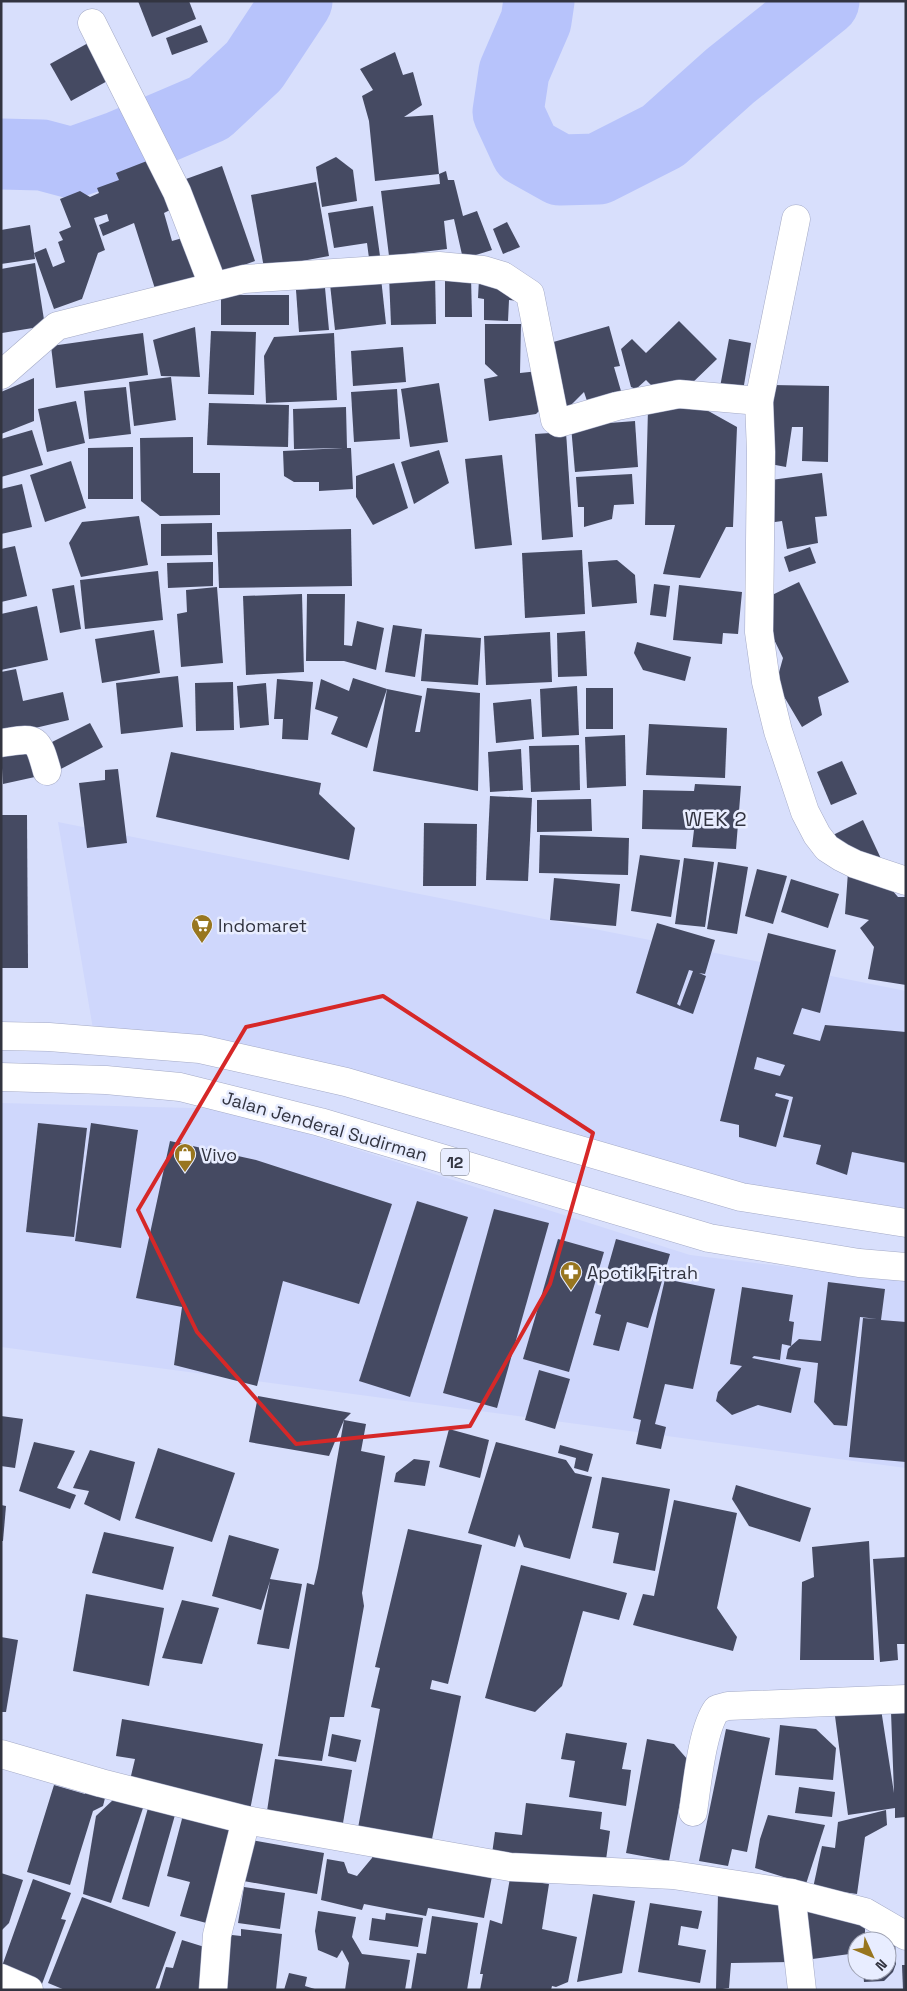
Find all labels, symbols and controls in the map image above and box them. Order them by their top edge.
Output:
district label: WEK 2 [684,806,748,832]
supermarket icon: Indomaret [190,913,214,944]
place label: Indomaret [218,914,307,937]
street label: Jalan Jenderal Sudirman [220,1086,430,1166]
shop icon: Vivo [173,1142,197,1173]
place label: Vivo [201,1143,237,1166]
road number: 12 [441,1148,469,1176]
pharmacy icon: Apotik Fitrah [559,1260,583,1291]
place label: Apotik Fitrah [587,1261,698,1284]
north arrow [847,1931,897,1981]
text: N [872,1955,891,1975]

